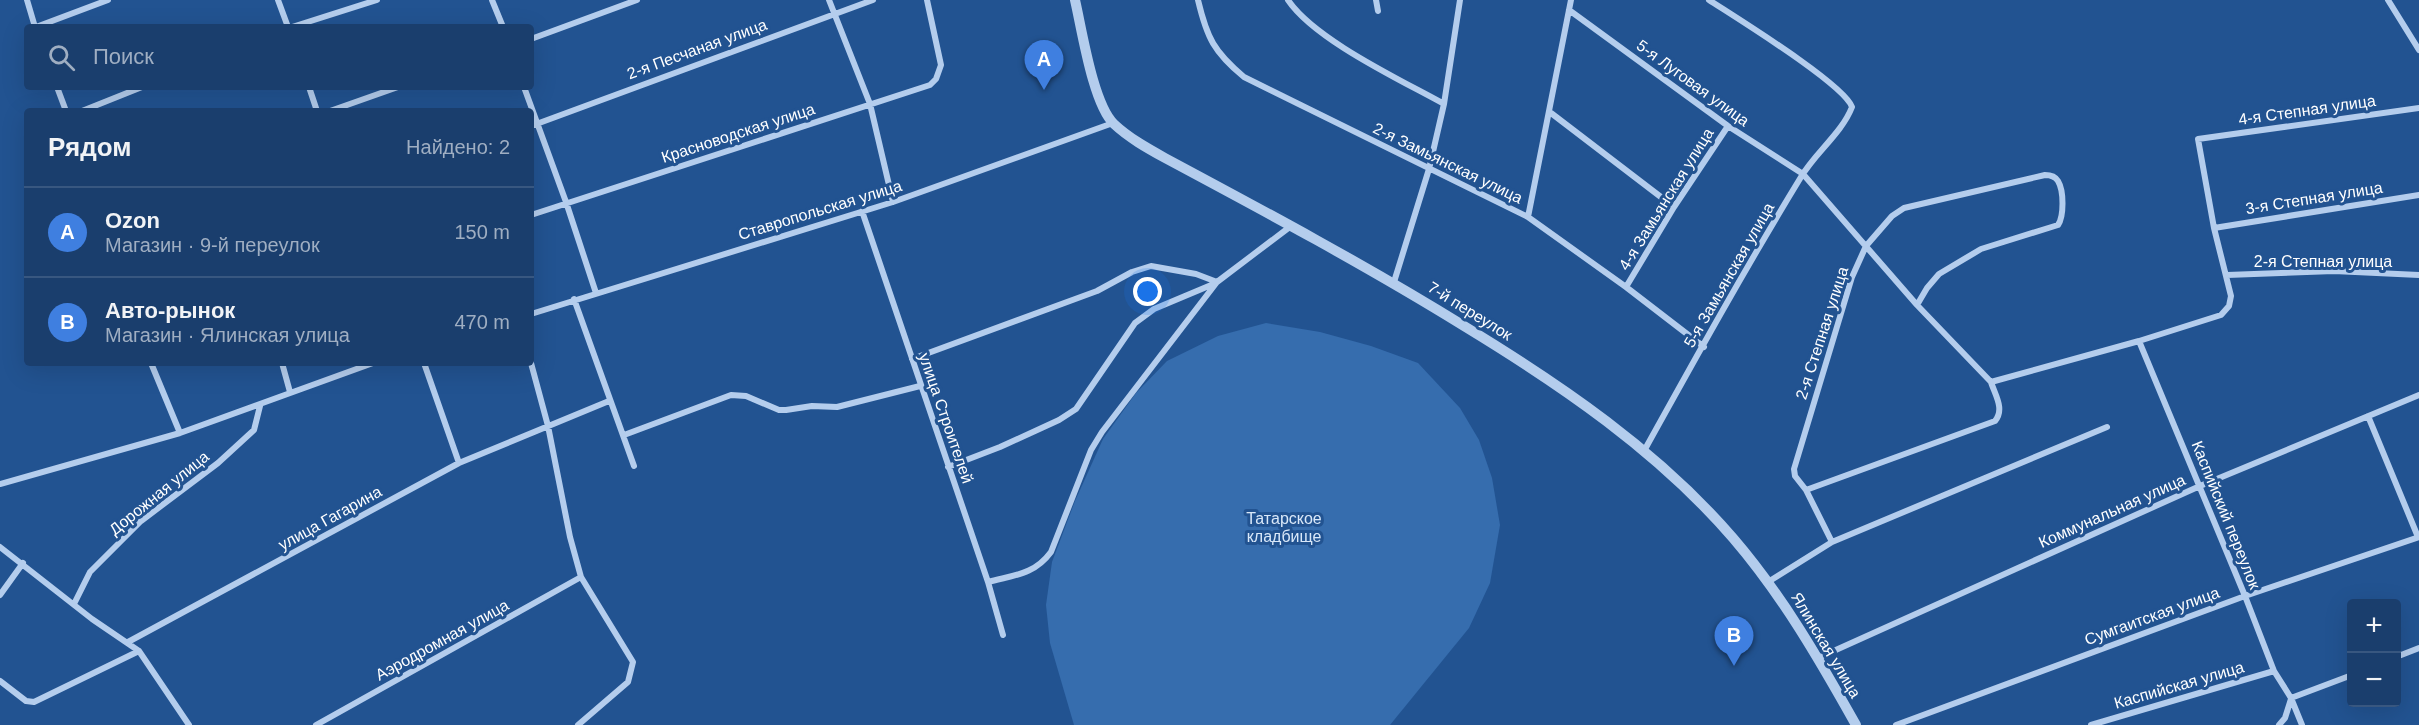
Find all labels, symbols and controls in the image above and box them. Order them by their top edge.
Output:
street label: 2-я Песчаная улица [625,16,769,82]
search box [24,24,534,90]
street label: 5-я Луговая улица [1634,37,1753,130]
pin: A [1024,40,1064,90]
icon: search [45,41,78,74]
text: Поиск [93,44,154,69]
street label: 4-я Степная улица [2237,92,2377,128]
street label: Красноводская улица [659,100,817,166]
street label: 2-я Замьянская улица [1371,119,1526,207]
street label: 4-я Замьянская улица [1615,125,1717,273]
text: Рядом [48,132,131,162]
text: Найдено: 2 [406,136,510,158]
street label: Ставропольская улица [736,177,904,243]
street label: 3-я Степная улица [2244,179,2384,217]
street label: 5-я Замьянская улица [1681,200,1777,350]
text: Ozon [105,208,160,233]
text: A [60,221,75,243]
text: 150 m [454,221,510,243]
text: Магазин · 9-й переулок [105,234,320,256]
street label: 2-я Степная улица [2254,253,2392,270]
street label: 2-я Степная улица [1793,264,1852,401]
your location [1133,277,1162,306]
street label: 7-й переулок [1425,278,1516,344]
text: Авто-рынок [105,298,235,323]
text: B [60,311,75,333]
text: 470 m [454,311,510,333]
text: Магазин · Ялинская улица [105,324,350,346]
street label: улица Строителей [916,351,976,485]
street label: Каспийский переулок [2188,438,2264,593]
street label: Дорожная улица [106,448,212,538]
street label: Коммунальная улица [2036,471,2188,551]
street label: улица Гагарина [276,483,385,553]
park label: Татарское кладбище [1246,510,1322,545]
street label: Сумгаитская улица [2082,584,2222,648]
street label: Ялинская улица [1788,589,1864,701]
street label: Аэродромная улица [372,596,512,684]
map controls [2347,599,2401,707]
button: + [2347,599,2401,653]
pin: B [1714,616,1754,666]
button: − [2347,653,2401,707]
street label: Каспийская улица [2112,658,2246,712]

